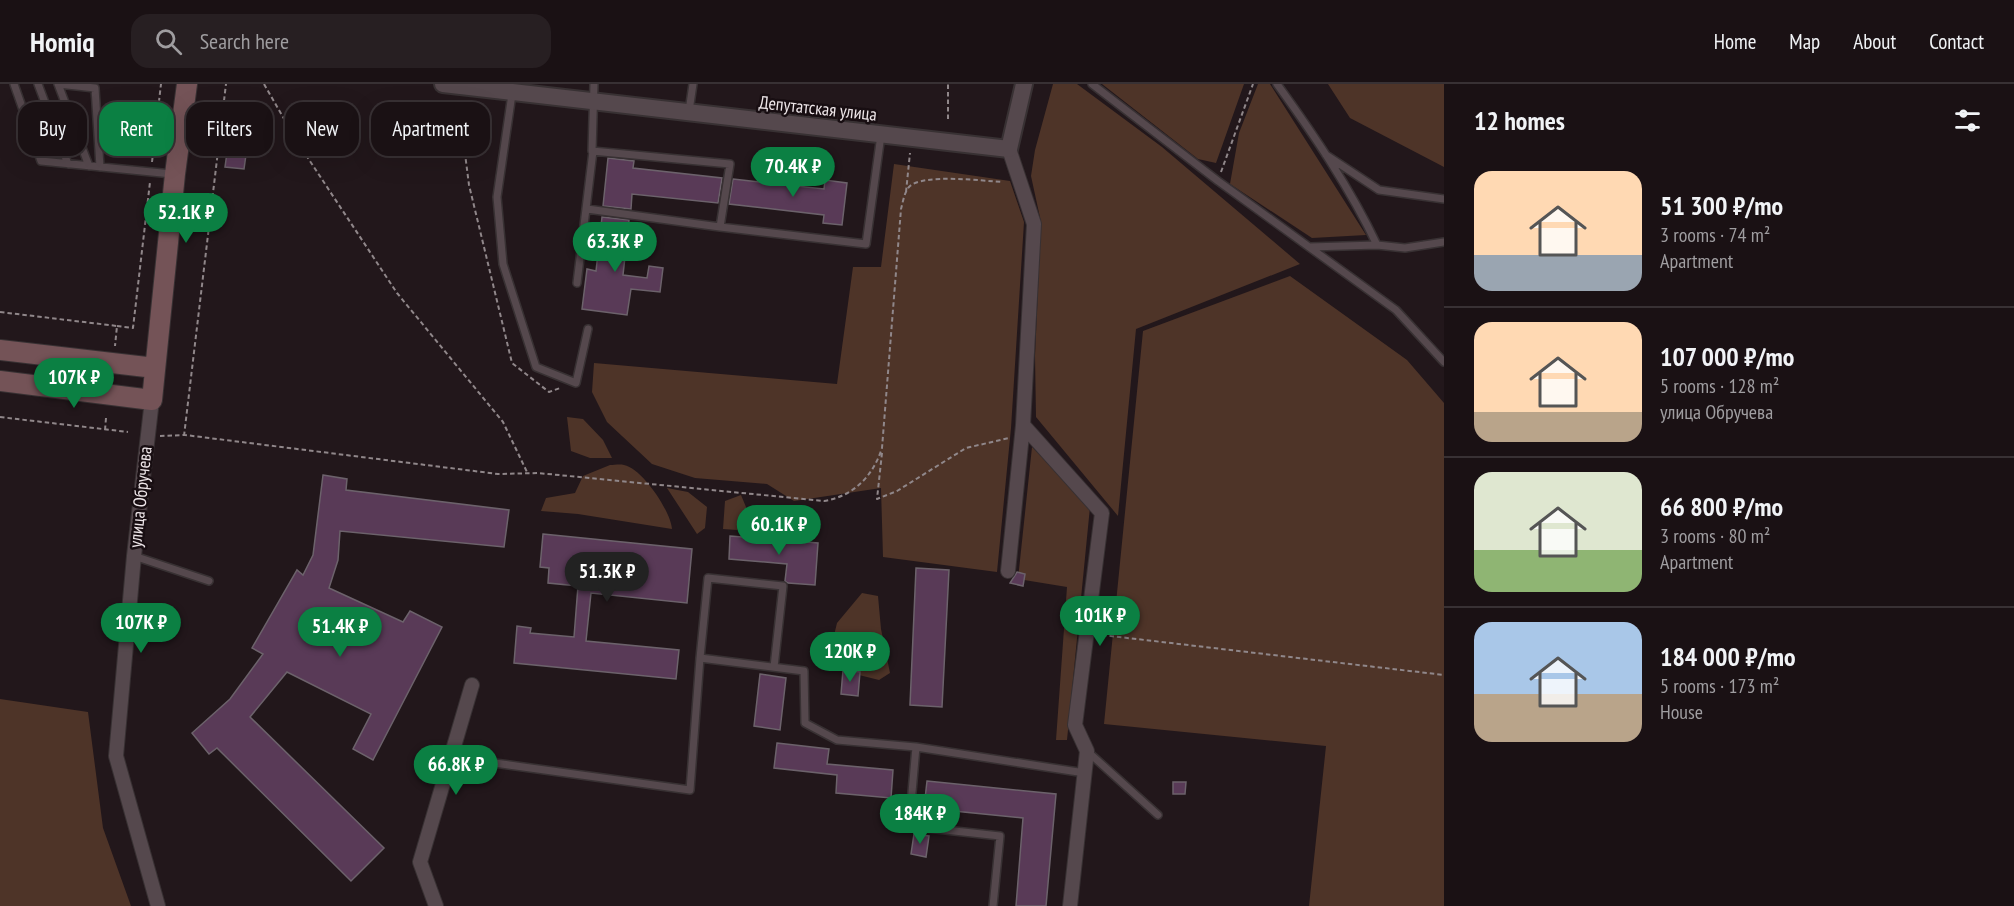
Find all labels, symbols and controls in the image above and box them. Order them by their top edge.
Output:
search box [131,14,551,68]
text: Homiq [30,23,95,60]
icon: search [152,25,185,58]
text: Search here [200,27,289,55]
text: Home [1714,28,1756,55]
text: Map [1789,28,1820,55]
text: About [1853,28,1896,55]
text: Contact [1929,28,1984,55]
street label: Депутатская улица [758,90,878,126]
chip: Buy [18,102,87,156]
chip: Rent [99,102,174,156]
chip: Filters [186,102,273,156]
chip: New [285,102,359,156]
chip: Apartment [371,102,490,156]
text: 12 homes [1474,104,1565,137]
icon: filters [1951,104,1984,137]
pin: 70.4K ₽ [738,147,848,198]
text: 70.4K ₽ [765,153,821,179]
text: 51 300 ₽/mo [1660,189,1783,222]
pin: 52.1K ₽ [131,193,241,244]
icon: home [1522,195,1594,267]
text: 52.1K ₽ [158,199,214,225]
pin: 63.3K ₽ [560,222,670,273]
text: 3 rooms · 74 m² [1660,222,1770,248]
text: 63.3K ₽ [587,228,643,254]
text: Apartment [1660,248,1733,274]
text: 107 000 ₽/mo [1660,340,1794,373]
icon: home [1522,346,1594,418]
pin: 107K ₽ [25,358,123,409]
text: 107K ₽ [48,364,100,390]
text: 5 rooms · 128 m² [1660,373,1779,399]
text: улица Обручева [1660,399,1773,425]
street label: улица Обручева [123,445,157,549]
text: 66 800 ₽/mo [1660,490,1783,523]
icon: home [1522,496,1594,568]
pin: 60.1K ₽ [724,505,834,556]
text: 60.1K ₽ [751,511,807,537]
text: 3 rooms · 80 m² [1660,523,1770,549]
text: Apartment [1660,549,1733,575]
pin: 51.3K ₽ [552,552,662,603]
text: 51.3K ₽ [579,558,635,584]
pin: 101K ₽ [1051,596,1149,647]
text: 101K ₽ [1074,602,1126,628]
pin: 107K ₽ [92,603,190,654]
pin: 51.4K ₽ [285,607,395,658]
text: 107K ₽ [115,609,167,635]
text: 51.4K ₽ [312,613,368,639]
pin: 120K ₽ [801,632,899,683]
text: 120K ₽ [824,638,876,664]
text: 184 000 ₽/mo [1660,640,1796,673]
icon: home [1522,646,1594,718]
text: 5 rooms · 173 m² [1660,673,1779,699]
text: House [1660,699,1703,725]
pin: 66.8K ₽ [401,745,511,796]
text: 66.8K ₽ [428,751,484,777]
pin: 184K ₽ [871,794,969,845]
text: 184K ₽ [894,800,946,826]

